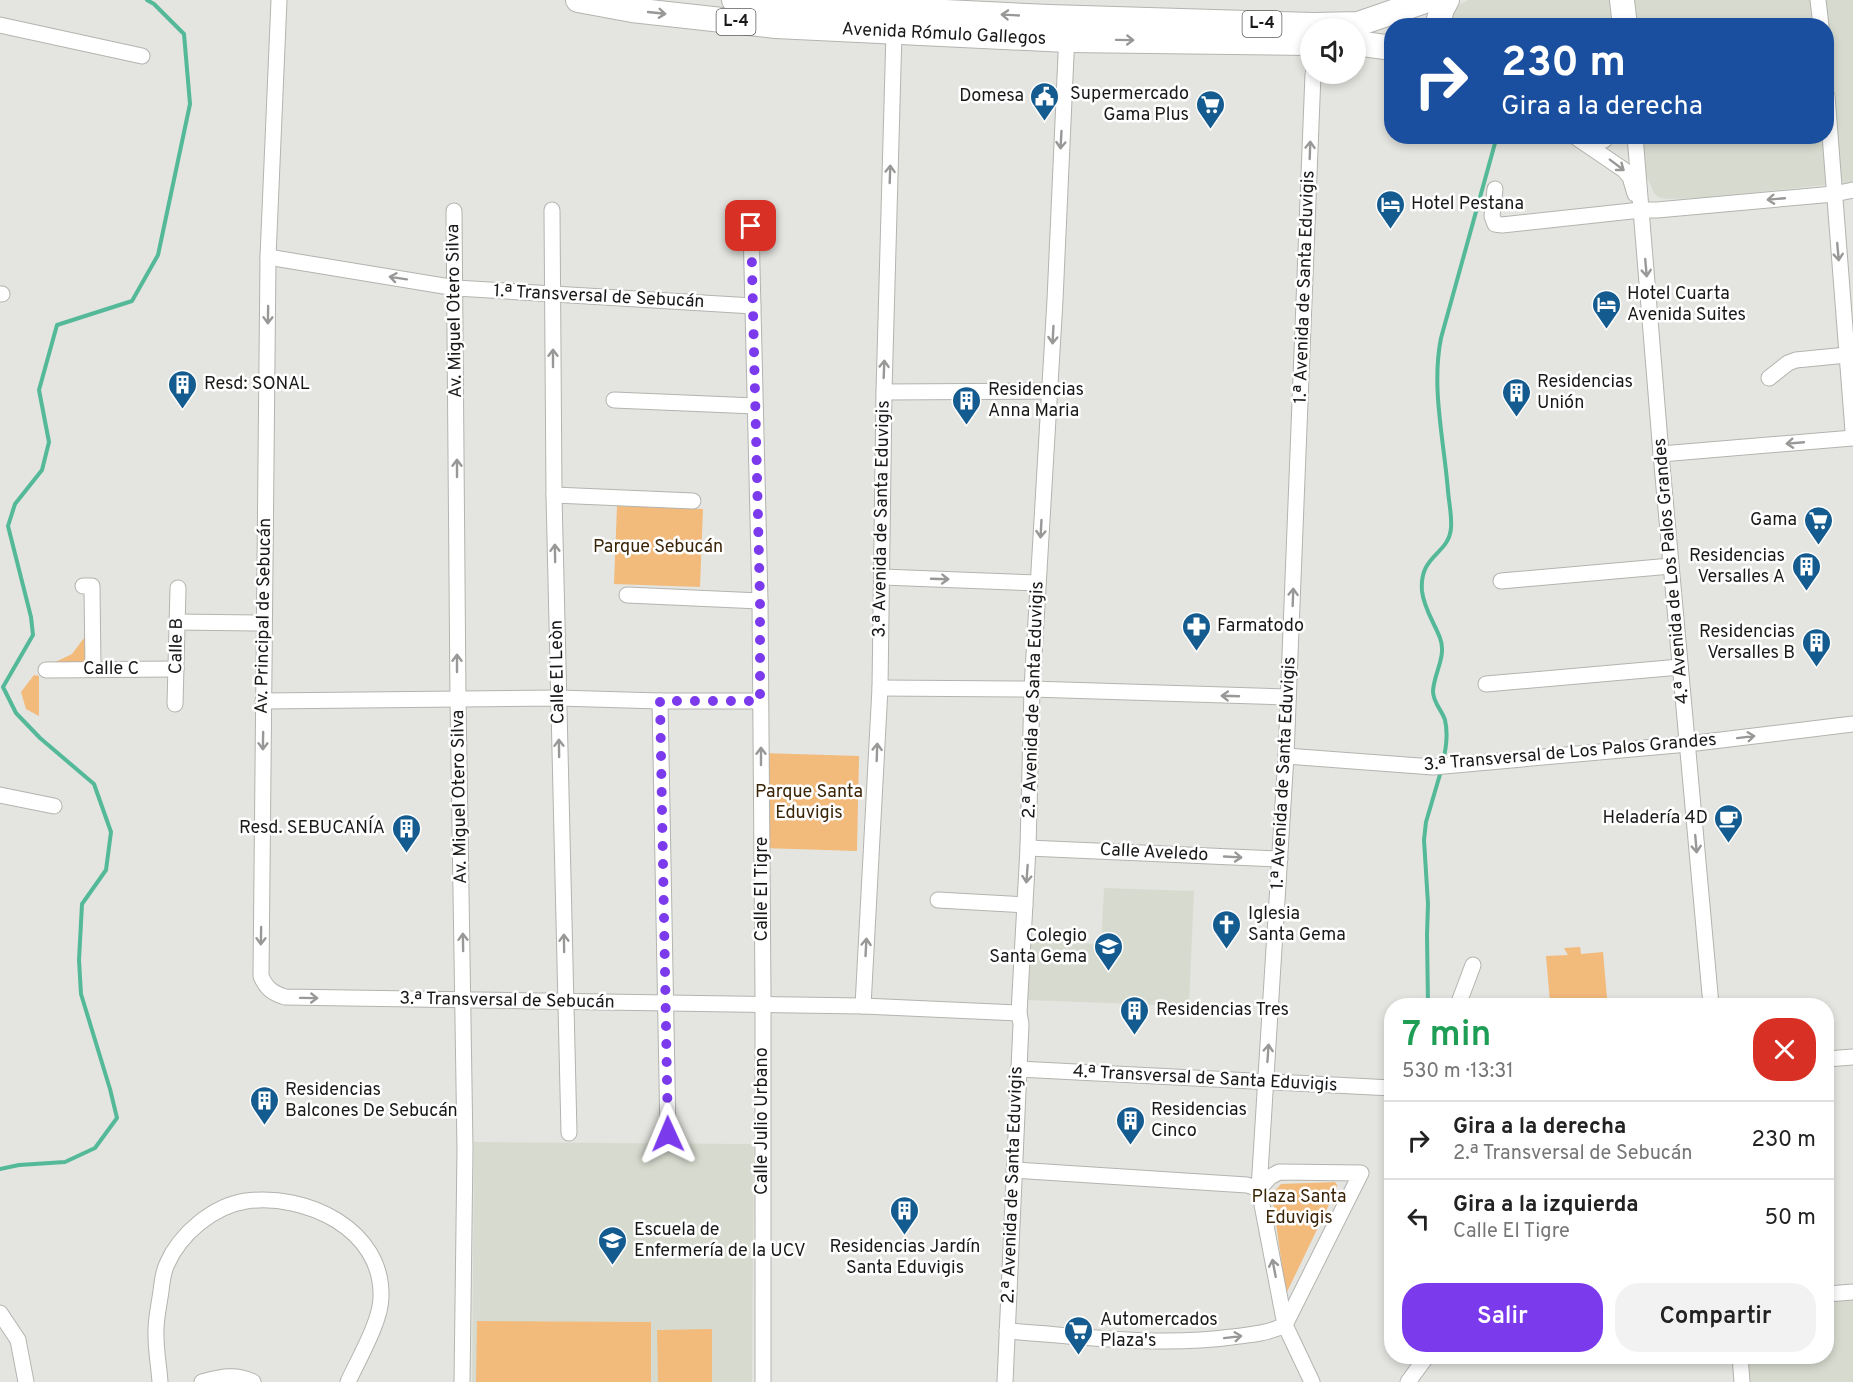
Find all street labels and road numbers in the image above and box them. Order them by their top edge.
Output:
road number: L-4 [716,9,756,35]
road number: L-4 [1242,11,1282,37]
street label: Avenida Rómulo Gallegos [841,18,1047,50]
street label: 1.ª Avenida de Santa Eduvigis [1289,170,1321,404]
street label: Av. Miguel Otero Silva [442,224,468,398]
street label: 1.ª Transversal de Sebucán [493,280,705,314]
street label: 3.ª Avenida de Santa Eduvigis [868,400,896,638]
street label: 4.ª Avenida de Los Palos Grandes [1649,437,1695,705]
street label: Av. Principal de Sebucán [251,518,277,714]
street label: 2.ª Avenida de Santa Eduvigis [1018,581,1050,819]
street label: Calle B [165,618,189,674]
street label: Calle El Leòn [546,620,570,724]
street label: 1.ª Avenida de Santa Eduvigis [1266,656,1302,890]
street label: Calle C [83,658,139,681]
street label: Av. Miguel Otero Silva [447,710,473,884]
street label: 3.ª Transversal de Los Palos Grandes [1423,729,1717,777]
street label: Calle El Tigre [751,836,774,942]
street label: Calle Aveledo [1099,839,1209,867]
street label: 3.ª Transversal de Sebucán [399,988,615,1014]
street label: Calle Julio Urbano [751,1047,774,1195]
street label: 4.ª Transversal de Santa Eduvigis [1072,1061,1338,1097]
street label: 2.ª Avenida de Santa Eduvigis [997,1066,1029,1304]

